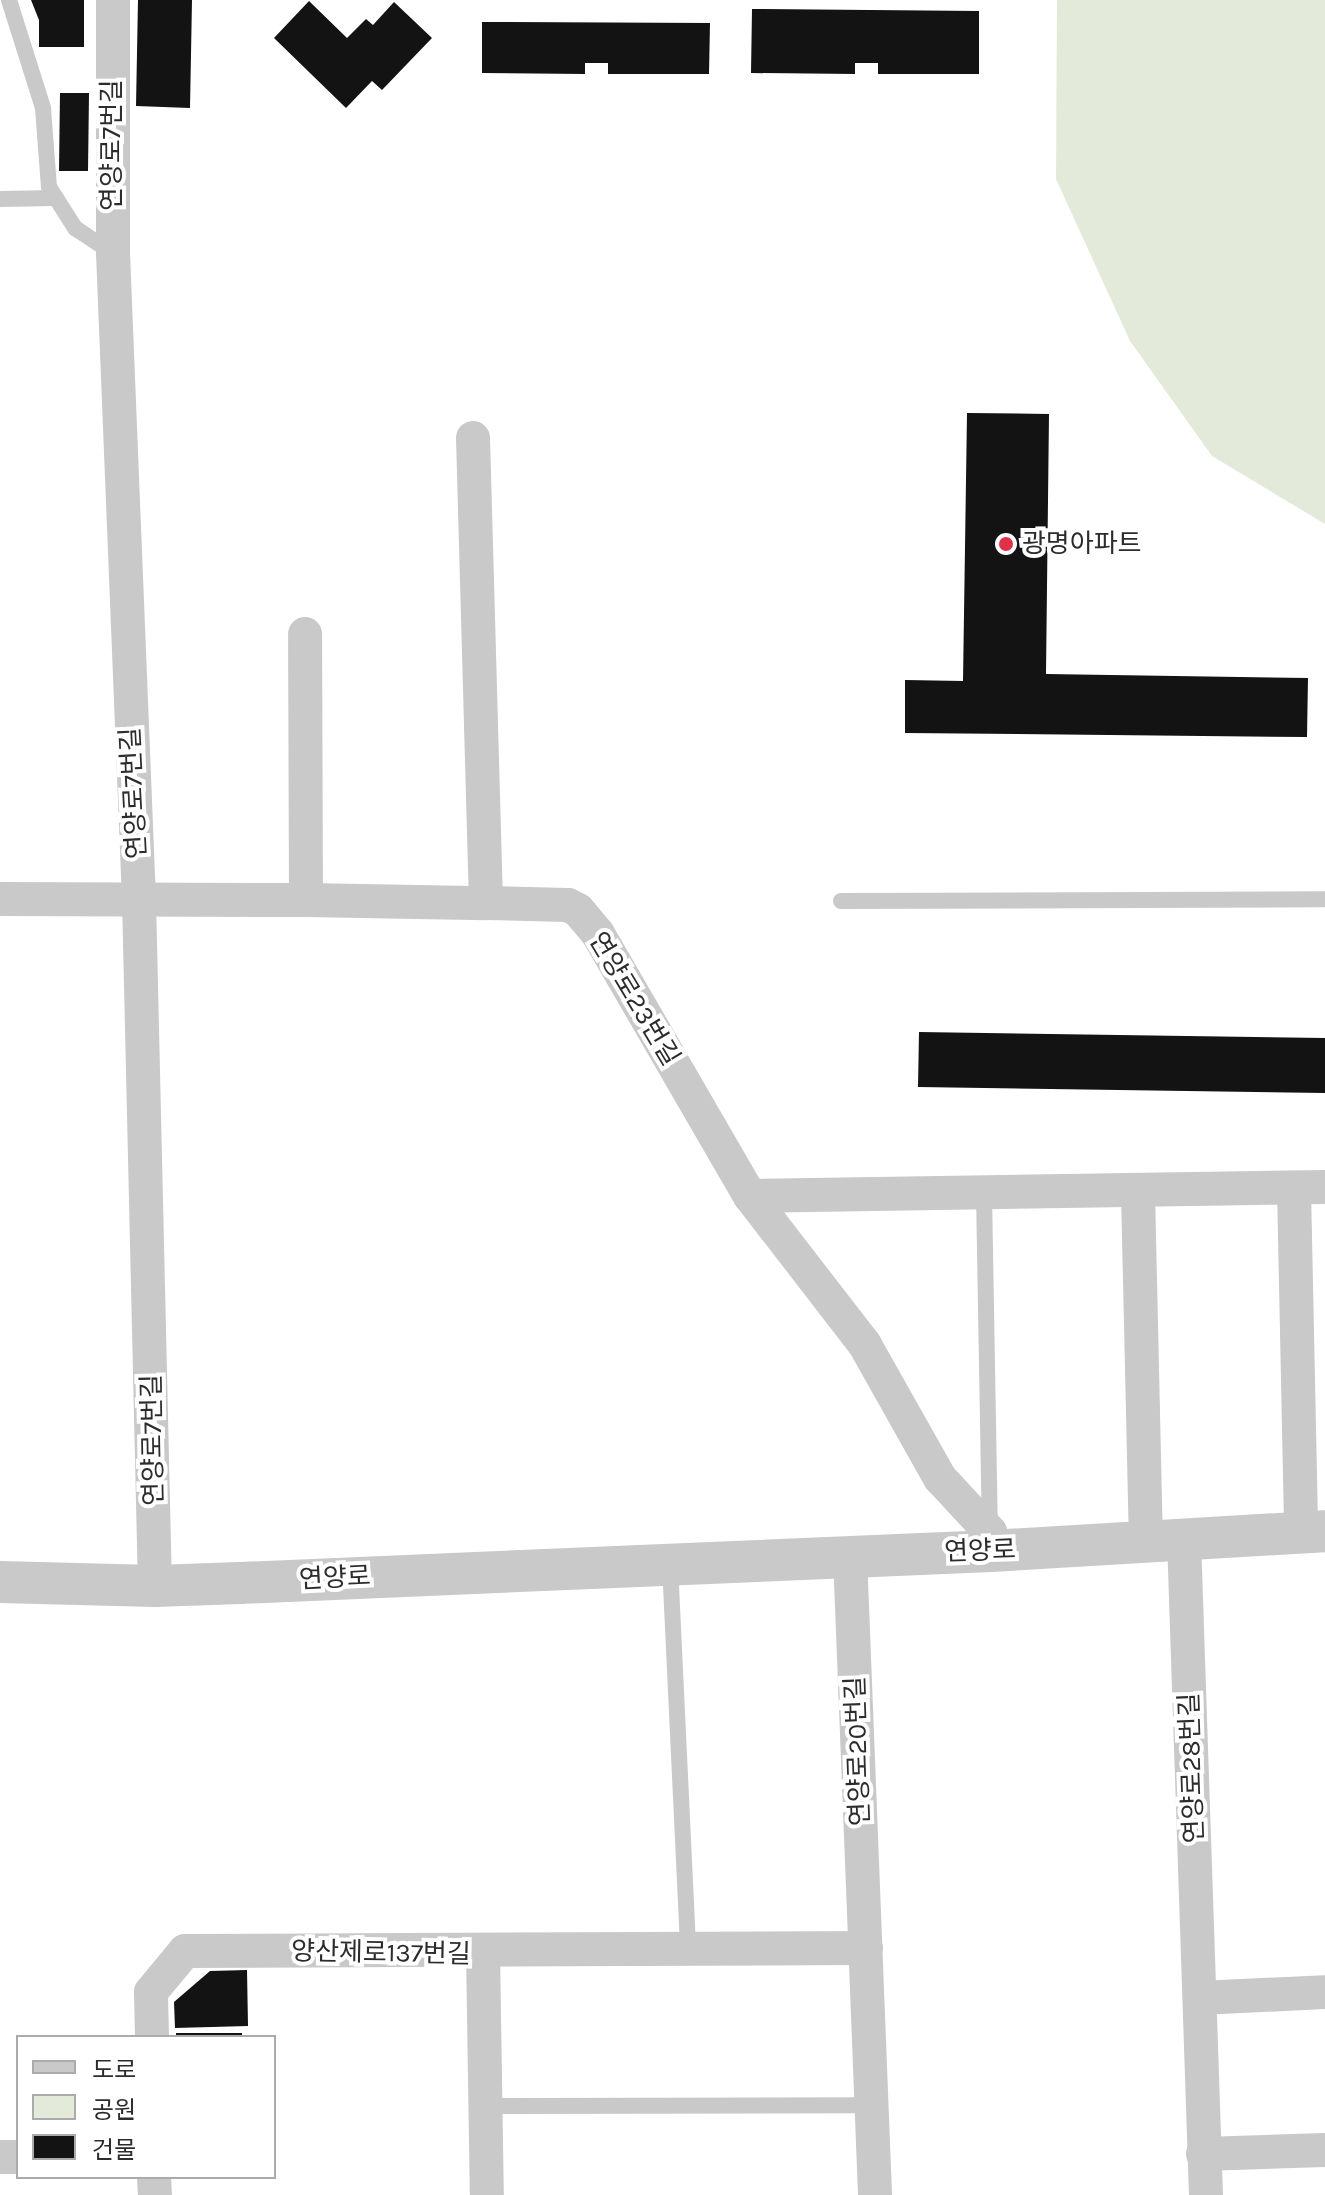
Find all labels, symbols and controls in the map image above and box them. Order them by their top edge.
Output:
street label: 연양로7번길 [96,79,128,211]
place label: 광명아파트 [1022,528,1142,560]
marker: 광명아파트 [997,535,1015,553]
street label: 연양로7번길 [115,726,153,860]
street label: 연양로23번길 [582,927,686,1071]
street label: 연양로7번길 [136,1374,170,1506]
street label: 연양로 [944,1534,1016,1568]
street label: 연양로 [298,1561,372,1595]
street label: 연양로20번길 [840,1675,876,1827]
street label: 연양로28번길 [1174,1692,1210,1844]
street label: 양산제로137번길 [291,1936,471,1970]
legend [16,2035,276,2179]
text: 도로 [92,2056,136,2084]
text: 공원 [92,2096,136,2124]
text: 건물 [92,2136,136,2164]

